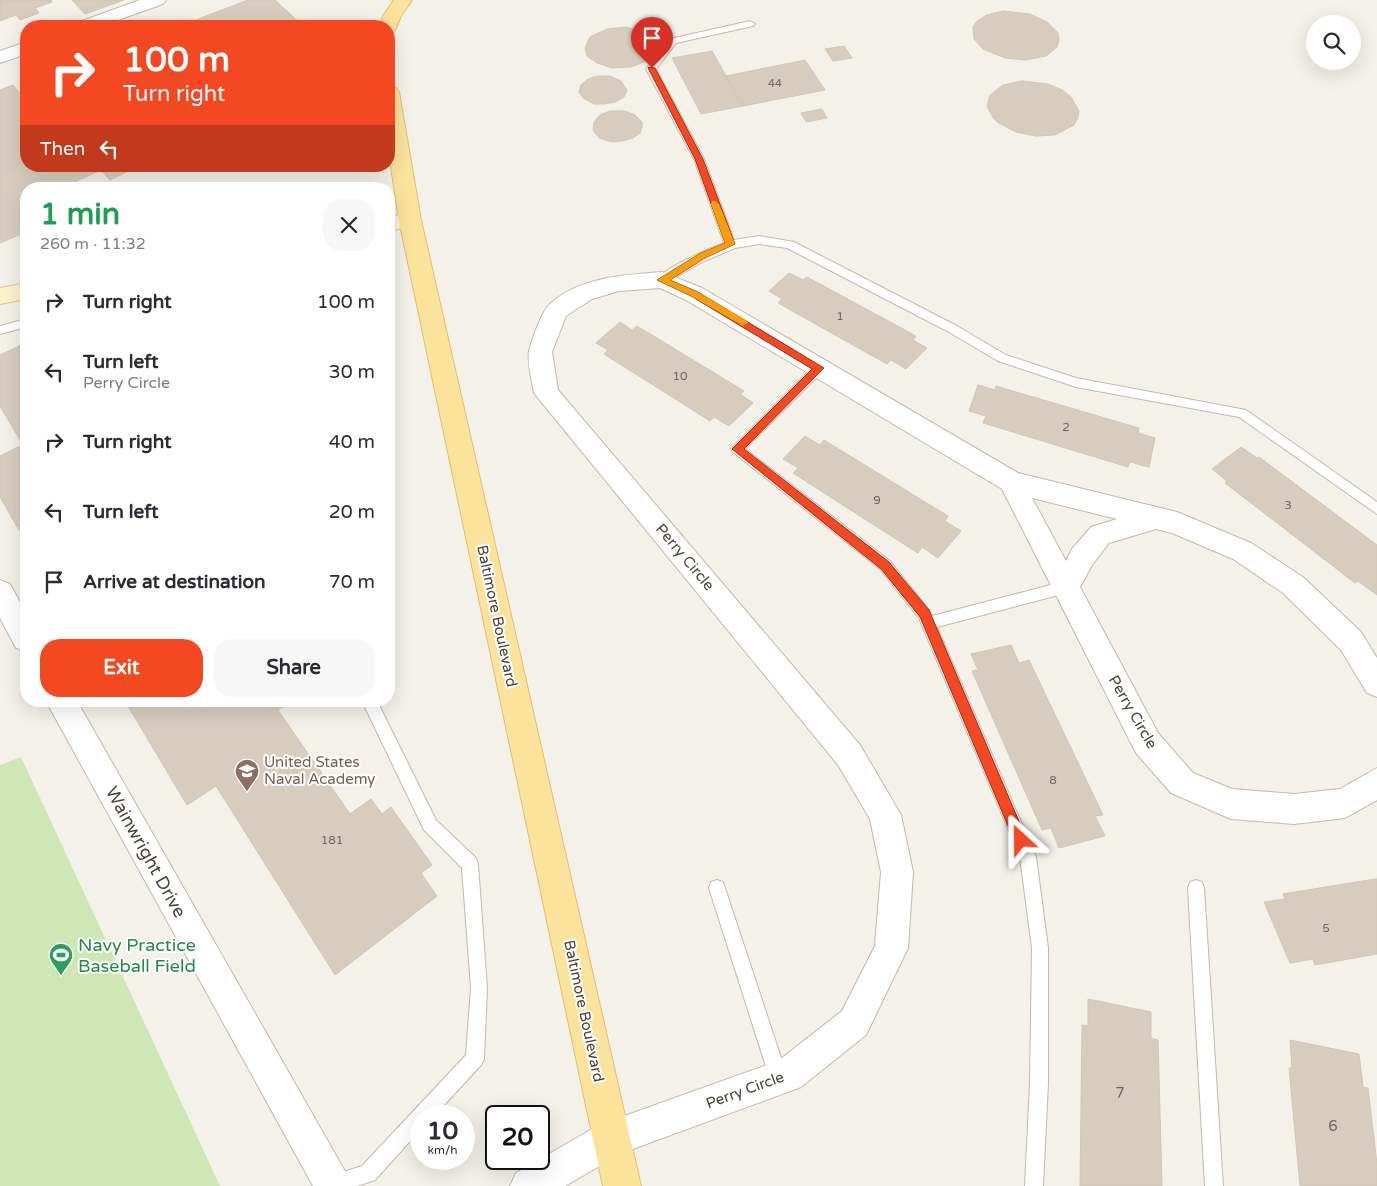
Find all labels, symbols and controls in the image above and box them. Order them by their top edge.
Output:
map controls [1306,15,1361,70]
button: search [1306,15,1361,70]
pin [631,17,673,68]
icon: arrive [638,24,666,52]
text: 100 m [123,39,230,81]
icon: right [40,40,105,105]
house number: 44 [768,77,782,90]
text: Turn right [123,81,225,107]
icon: left [95,135,123,163]
text: Then [40,138,85,160]
text: 1 min [40,196,120,233]
button: close [323,199,375,251]
text: 260 m · 11:32 [40,234,146,254]
icon: right [40,288,68,316]
text: Turn right [83,291,171,313]
text: 100 m [317,291,375,313]
house number: 1 [836,309,844,323]
text: Turn left [83,351,159,373]
icon: left [40,358,68,386]
text: 30 m [329,361,375,383]
house number: 10 [672,369,688,383]
text: Perry Circle [83,373,170,393]
house number: 2 [1062,420,1070,434]
icon: right [40,428,68,456]
text: Turn right [83,431,171,453]
text: 40 m [329,431,375,453]
house number: 9 [873,493,881,507]
icon: left [40,498,68,526]
house number: 3 [1284,498,1292,512]
text: Turn left [83,501,159,523]
text: 20 m [329,501,375,523]
street label: Perry Circle [652,520,718,594]
street label: Baltimore Boulevard [473,543,521,689]
icon: arrive [40,568,68,596]
text: Arrive at destination [83,571,266,593]
text: 70 m [329,571,375,593]
button: Exit [40,639,203,697]
button: Share [213,639,375,697]
street label: Perry Circle [1105,672,1161,752]
place label: United States Naval Academy [264,753,375,788]
school or university icon: United States Naval Academy [234,758,260,792]
house number: 8 [1049,773,1057,787]
street label: Wainwright Drive [101,783,191,921]
position arrow [994,813,1046,865]
house number: 181 [321,833,343,847]
house number: 5 [1322,921,1330,935]
place label: Navy Practice Baseball Field [78,934,196,977]
street label: Baltimore Boulevard [560,938,608,1084]
sports icon: Navy Practice Baseball Field [48,942,74,976]
street label: Perry Circle [704,1068,786,1112]
house number: 7 [1115,1084,1125,1102]
speed limit sign: 20 [485,1105,550,1170]
text: 10 [427,1116,458,1146]
house number: 6 [1328,1117,1338,1135]
text: km/h [427,1143,458,1157]

